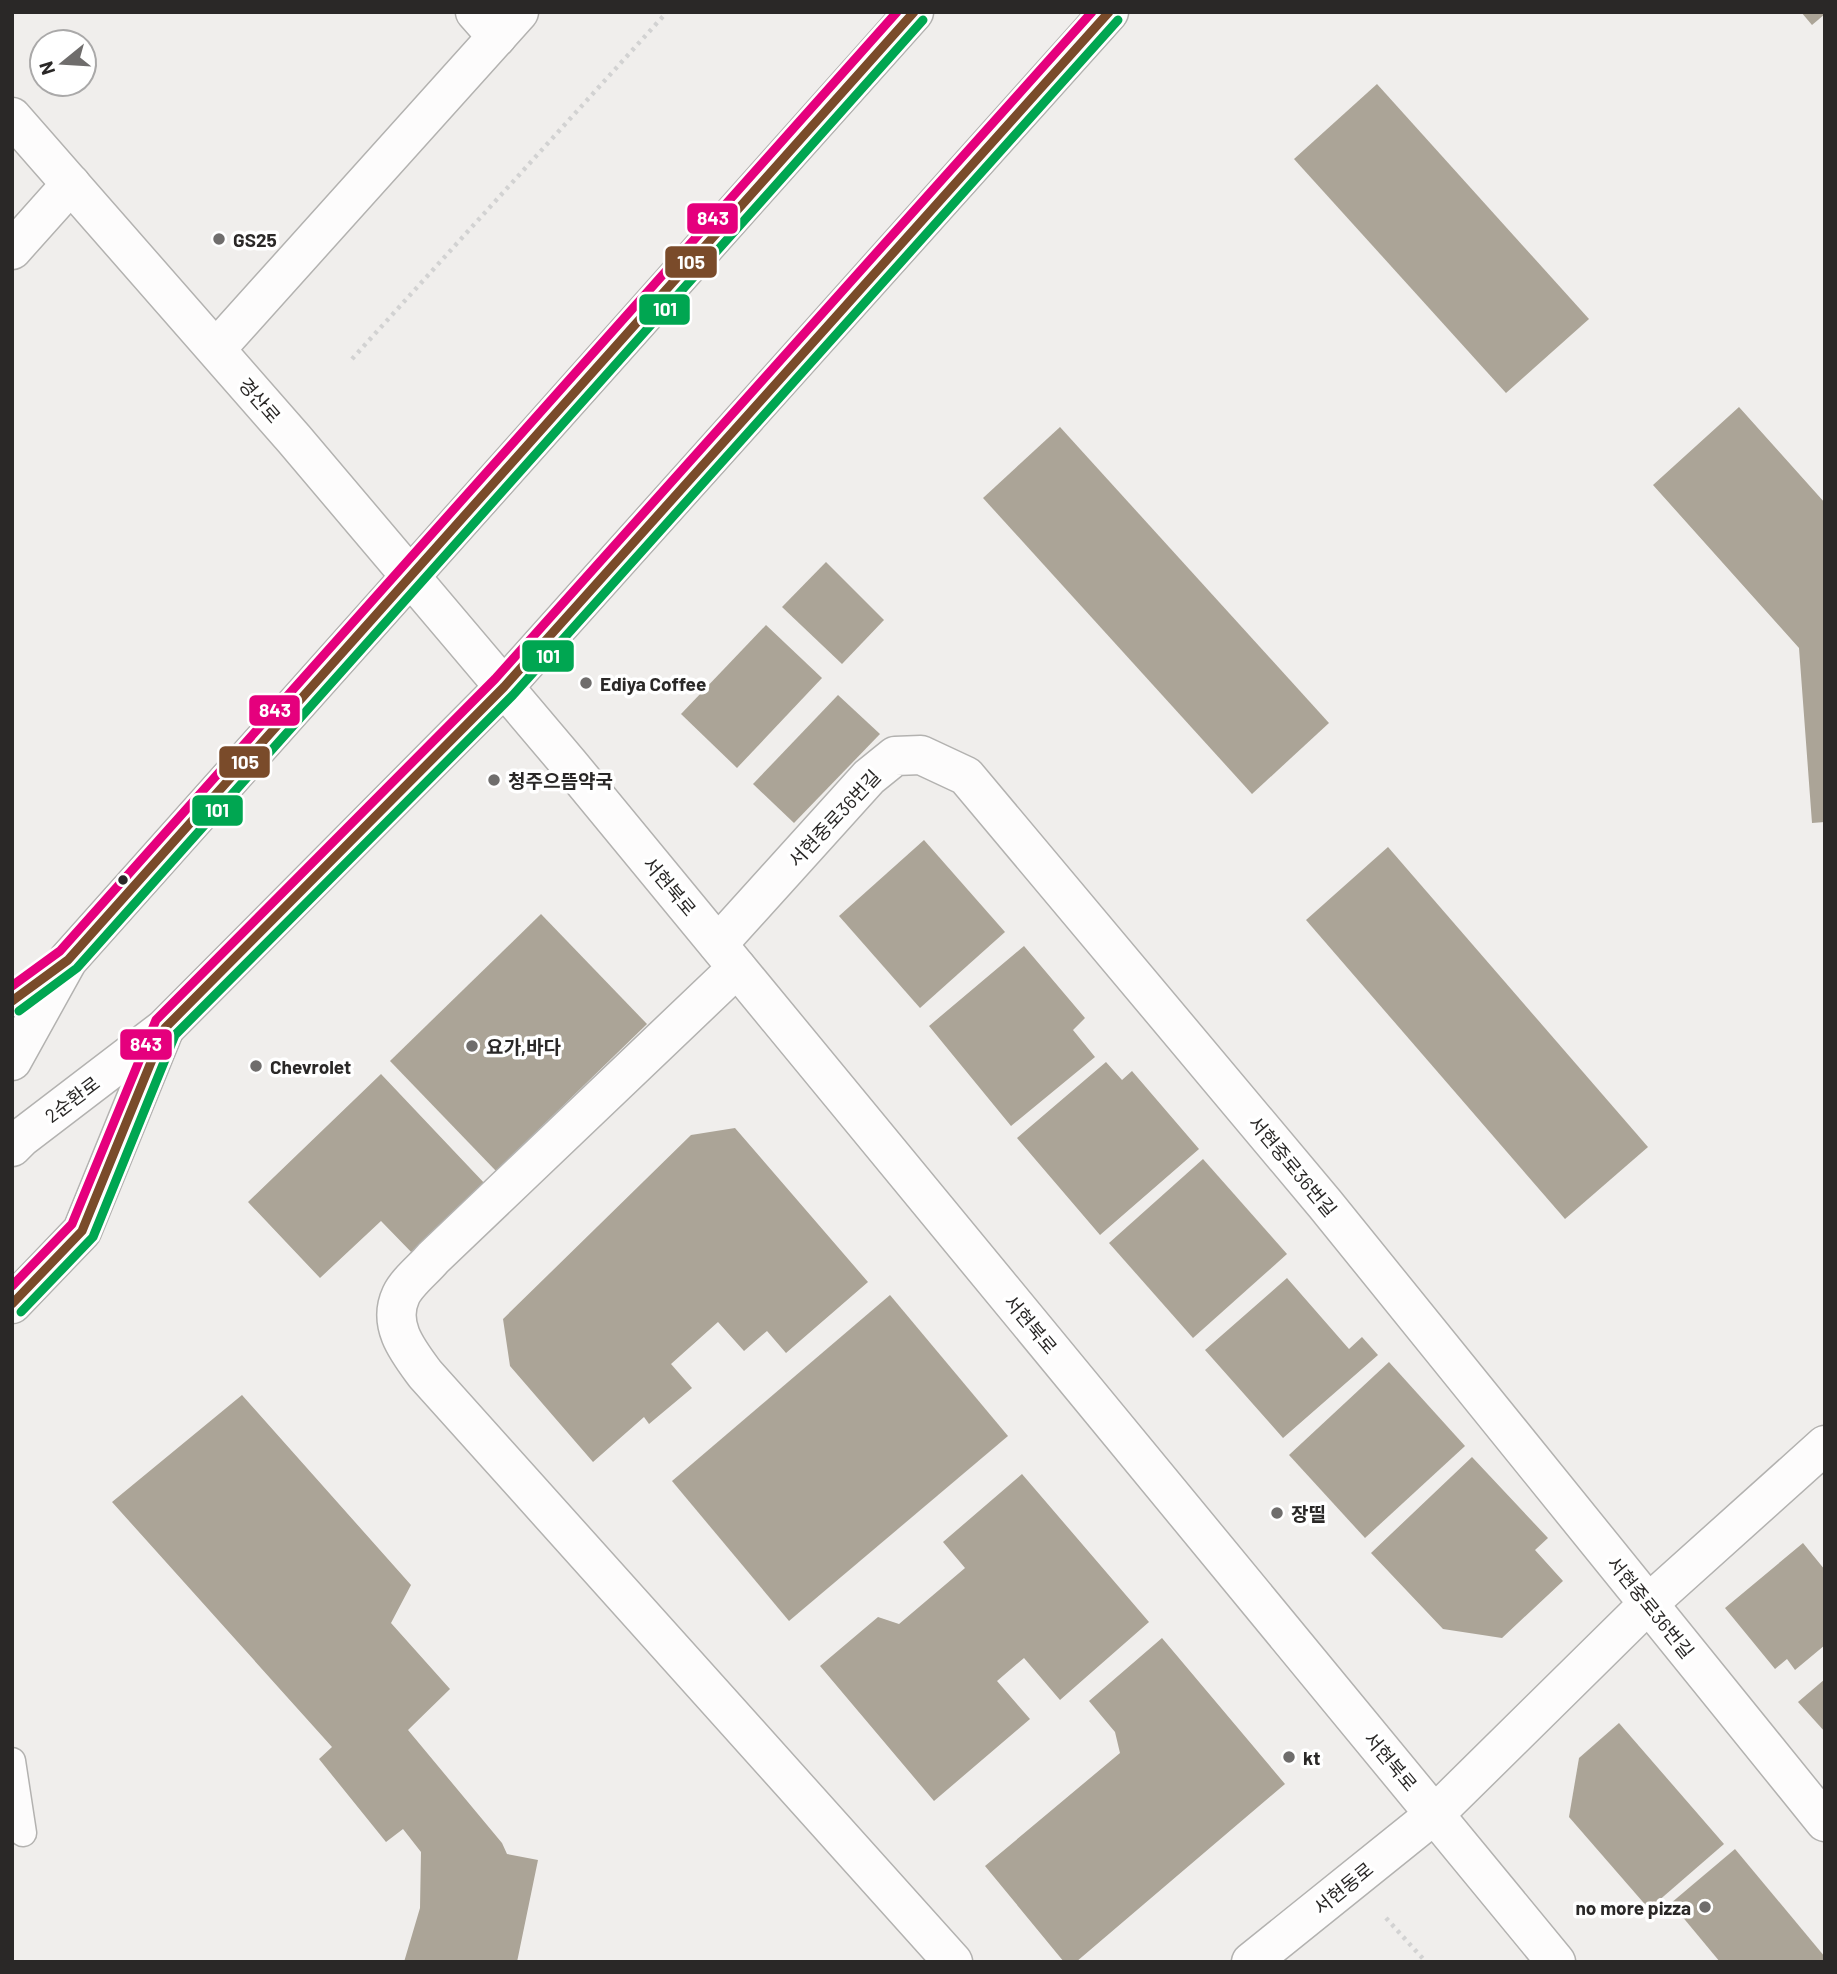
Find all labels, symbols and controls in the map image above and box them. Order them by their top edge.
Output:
north arrow [28,28,98,98]
text: N [33,59,59,78]
line badge: 843 [686,202,739,235]
text: 843 [697,206,729,229]
place label: GS25 [233,228,277,251]
marker: GS25 [211,231,227,247]
line badge: 105 [664,245,718,279]
text: 105 [677,250,705,273]
line badge: 101 [638,293,691,326]
text: 101 [653,297,677,320]
street label: 경산로 [234,373,286,427]
line badge: 101 [521,639,575,673]
text: 101 [536,644,560,667]
place label: Ediya Coffee [600,672,706,695]
marker: Ediya Coffee [578,675,594,691]
line badge: 843 [248,694,301,727]
text: 843 [259,698,291,721]
line badge: 105 [218,745,271,779]
text: 105 [231,750,259,773]
street label: 서현중로36번길 [783,765,885,871]
place label: 청주으뜸약국 [508,769,613,792]
marker: 청주으뜸약국 [486,772,502,788]
line badge: 101 [191,794,244,827]
text: 101 [205,798,229,821]
street label: 서현북로 [639,852,701,920]
unlabelled marker [116,873,130,887]
line badge: 843 [119,1028,173,1061]
text: 843 [130,1032,162,1055]
place label: 요가,바다 [486,1035,561,1058]
marker: 요가,바다 [464,1038,480,1054]
place label: Chevrolet [270,1055,351,1078]
marker: Chevrolet [248,1058,264,1074]
street label: 2순환로 [40,1071,104,1127]
street label: 서현중로36번길 [1244,1111,1342,1221]
street label: 서현북로 [1000,1290,1062,1358]
place label: 장띨 [1291,1502,1326,1525]
marker: 장띨 [1269,1505,1285,1521]
street label: 서현중로36번길 [1603,1551,1699,1663]
street label: 서현북로 [1360,1727,1422,1795]
place label: kt [1303,1746,1320,1769]
marker: kt [1281,1749,1297,1765]
street label: 서현동로 [1309,1857,1377,1919]
place label: no more pizza [1576,1896,1691,1919]
marker: no more pizza [1697,1899,1713,1915]

